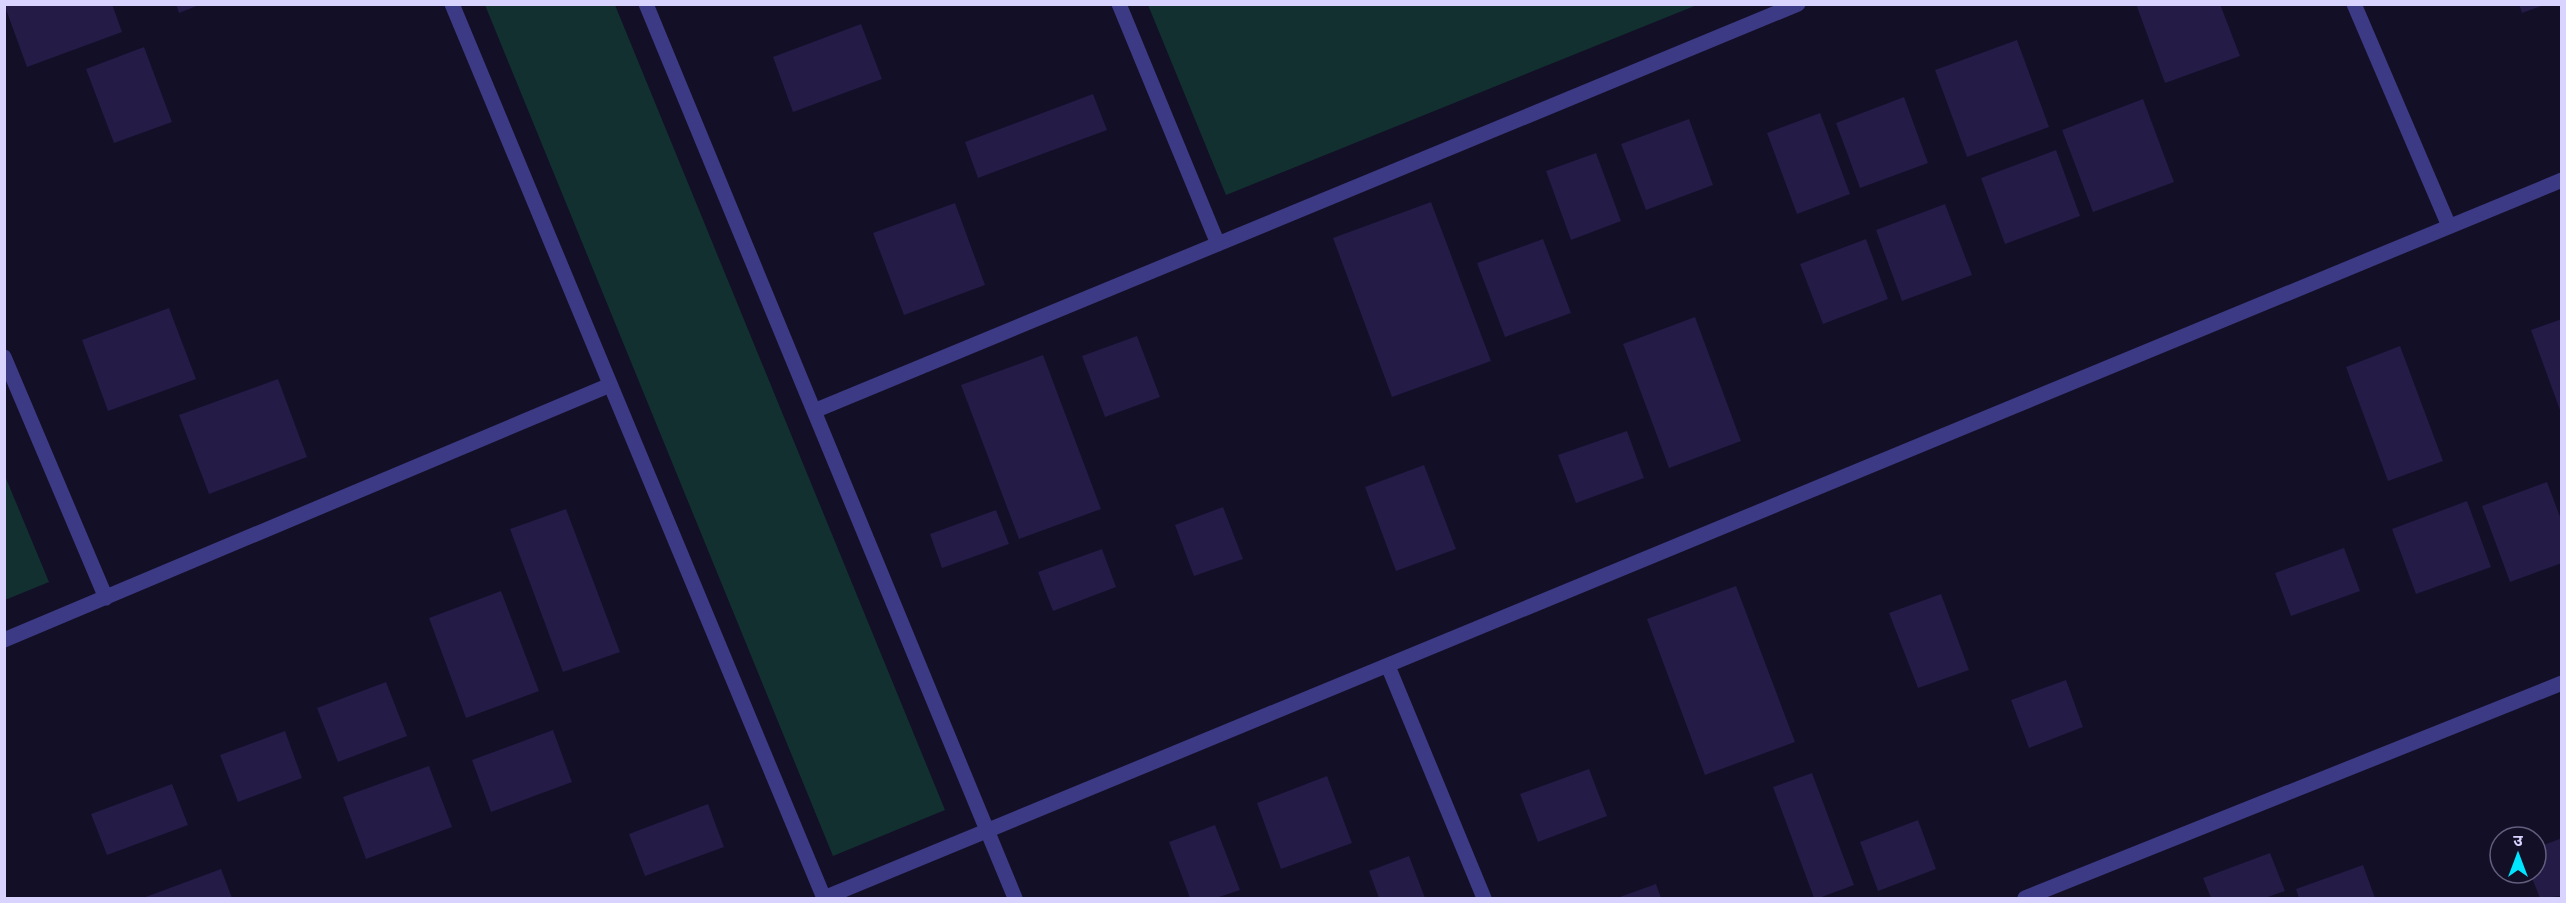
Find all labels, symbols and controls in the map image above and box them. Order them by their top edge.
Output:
north arrow [2488,825,2548,885]
text: उ [2513,830,2523,850]

